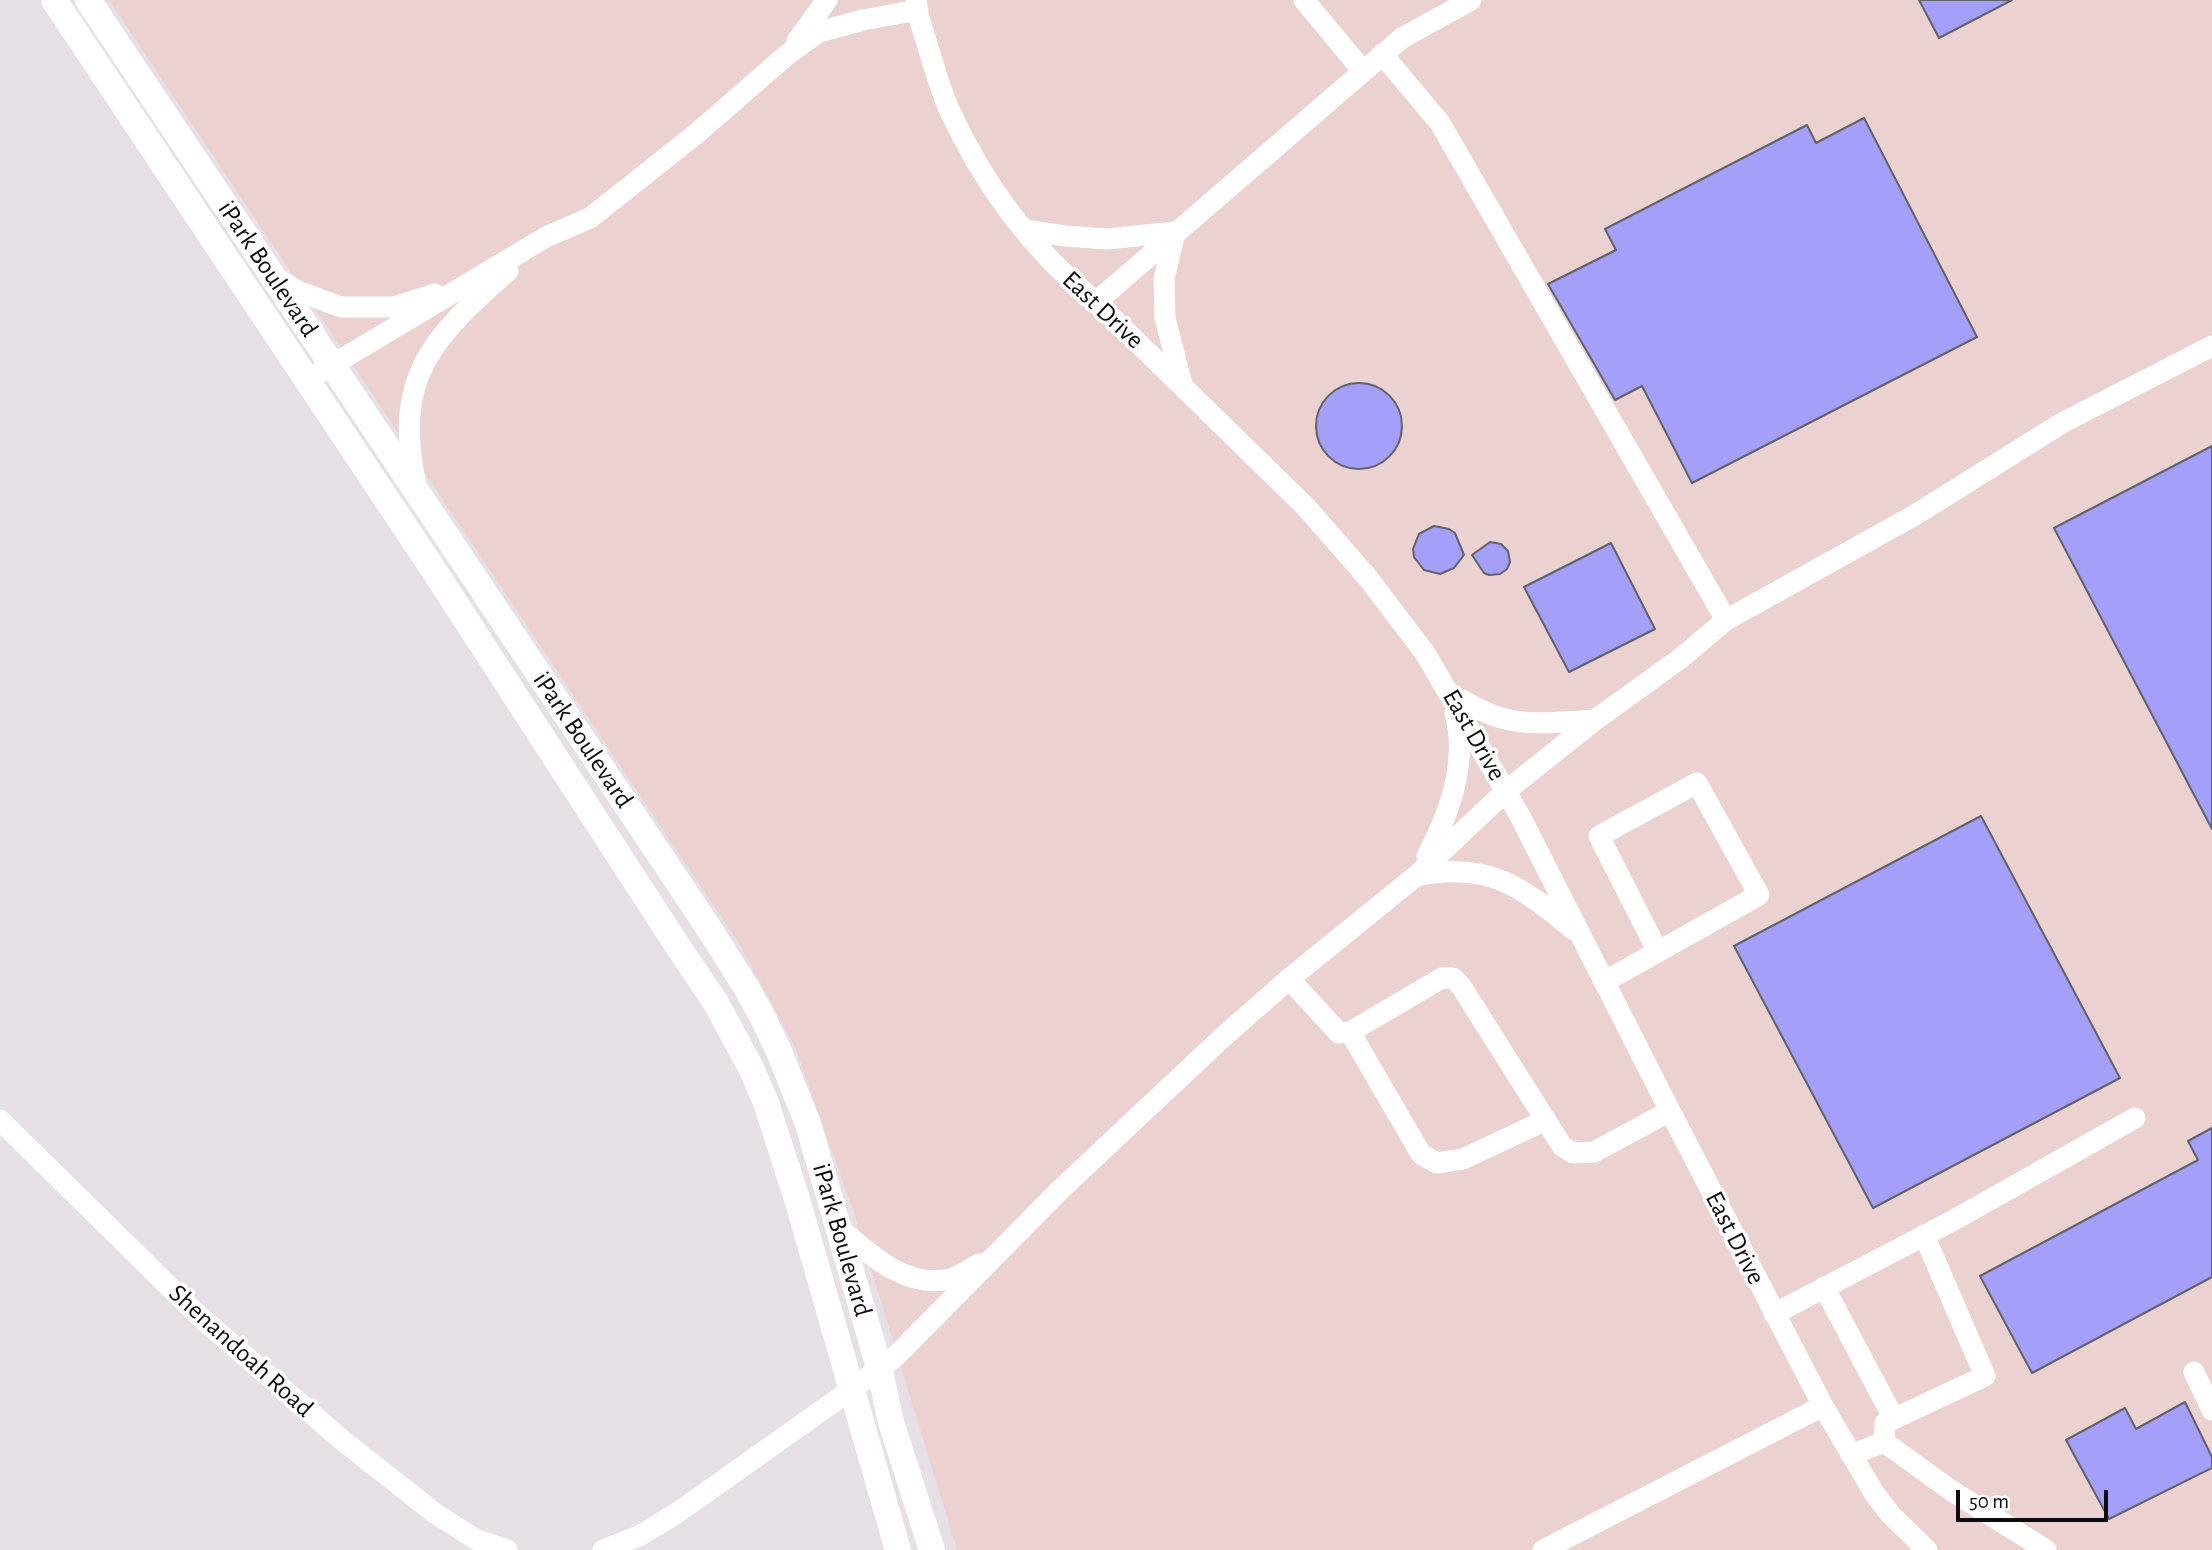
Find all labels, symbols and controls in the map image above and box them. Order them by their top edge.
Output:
street label: iPark Boulevard [211,195,325,343]
street label: East Drive [1056,264,1150,356]
street label: iPark Boulevard [526,666,640,814]
street label: East Drive [1435,684,1513,786]
street label: iPark Boulevard [805,1160,879,1320]
street label: East Drive [1698,1186,1772,1290]
street label: Shenandoah Road [162,1278,320,1424]
scale bar [1960,1476,2112,1520]
text: 50 m [1969,1491,2009,1512]

